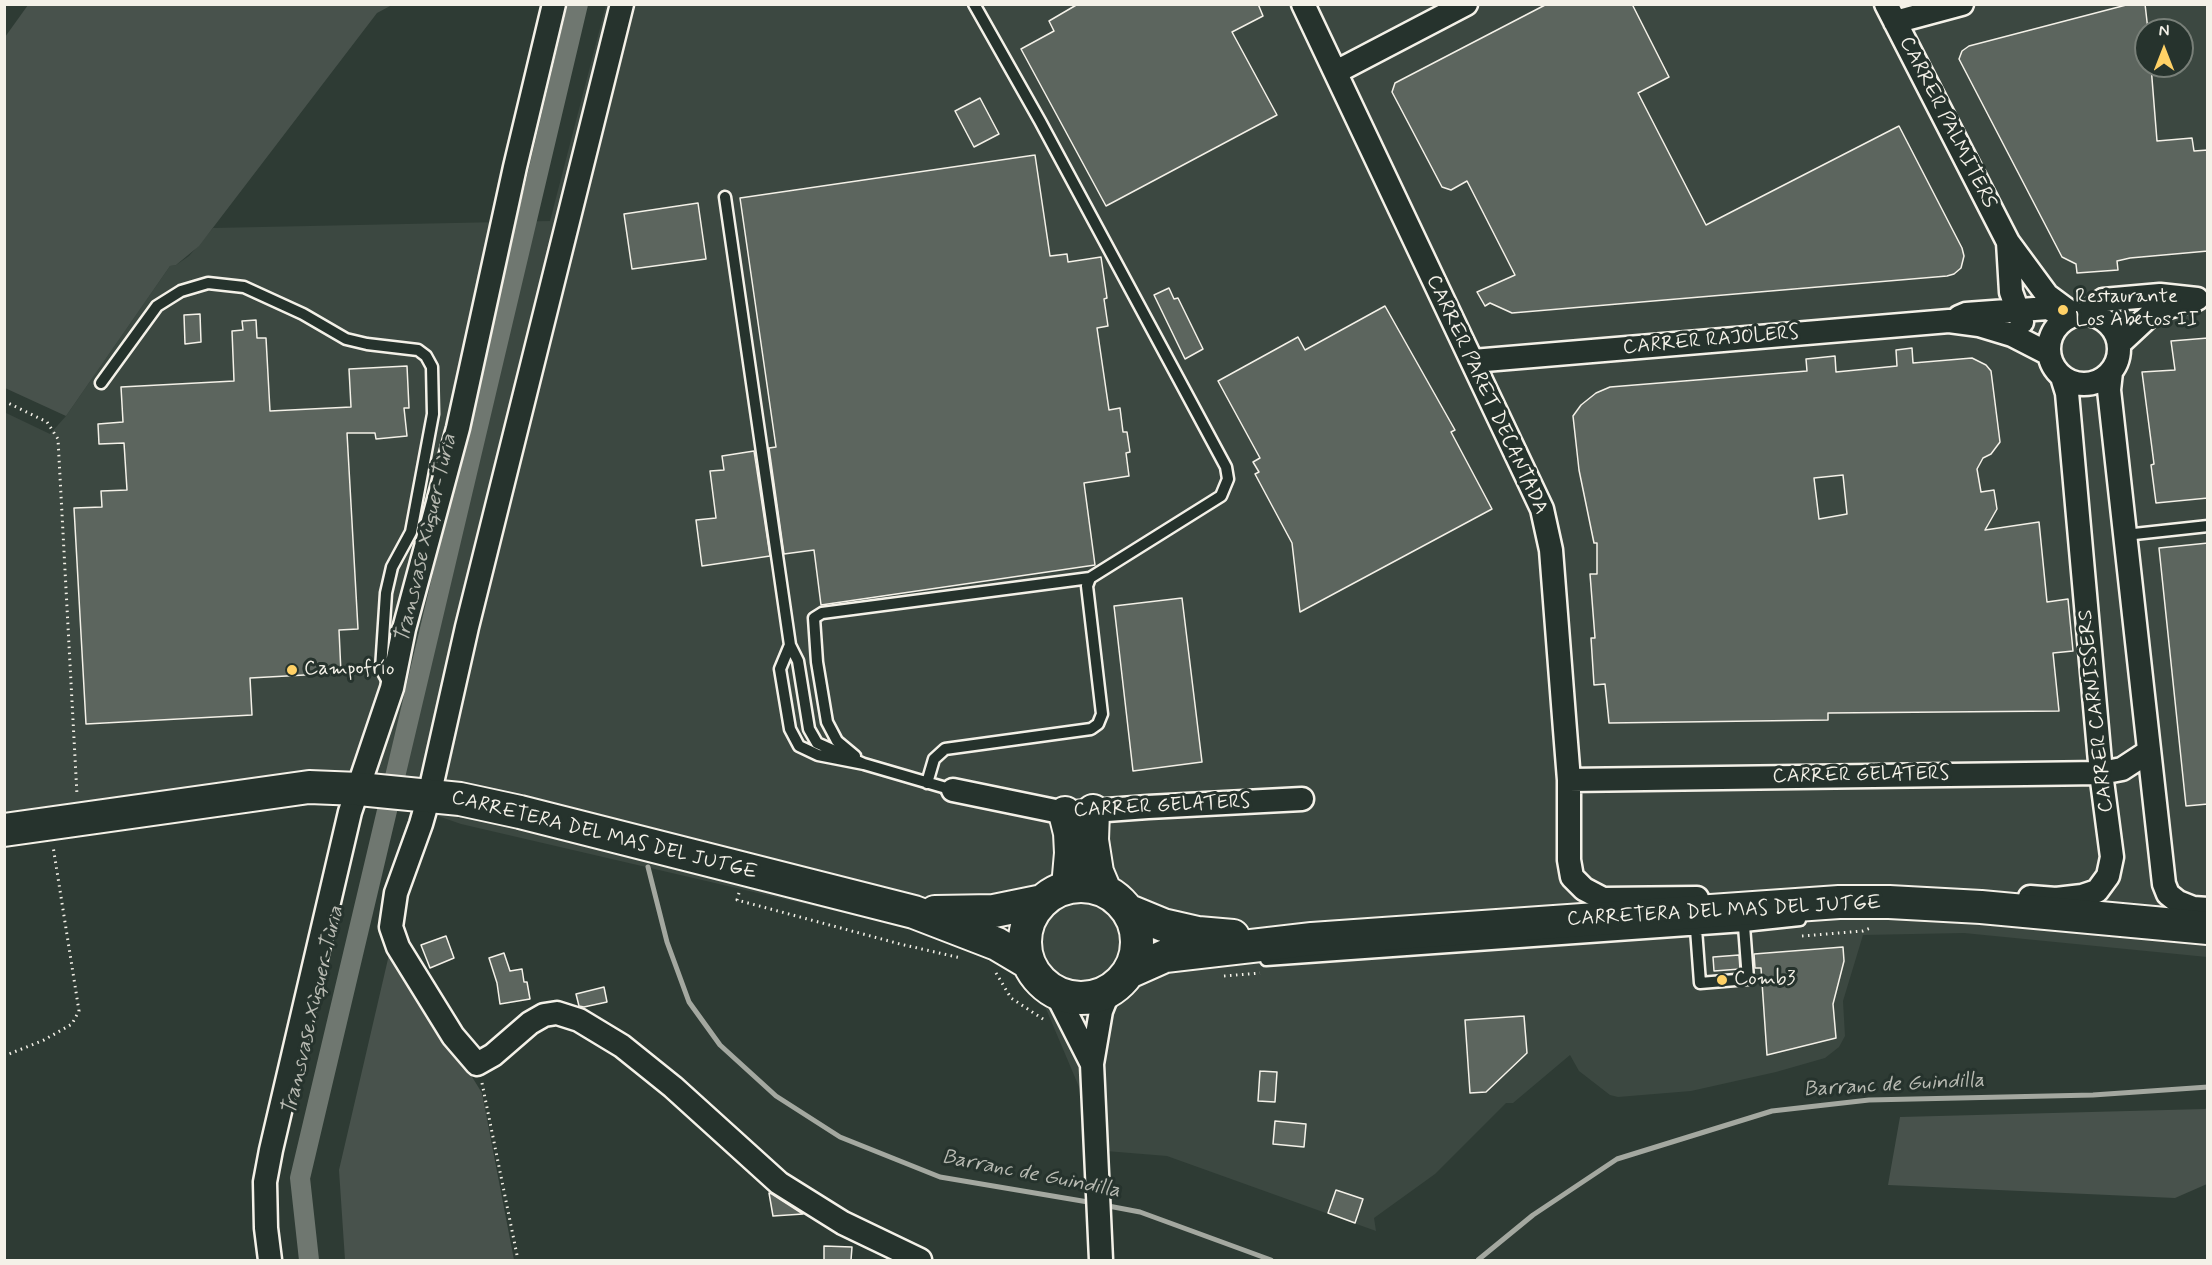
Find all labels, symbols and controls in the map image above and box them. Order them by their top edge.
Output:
north arrow [2134,18,2194,78]
text: N [2159,21,2169,42]
street label: CARRER PALMITERS [1893,33,2001,213]
street label: CARRER PARET DECANTADA [1420,271,1552,519]
place label: Restaurante Los Abetos II [2075,286,2199,333]
marker: Restaurante Los Abetos II [2056,303,2070,317]
street label: CARRER RAJOLERS [1622,321,1800,361]
water label: Transvase Xùquer-Tùria [391,432,463,646]
street label: CARRER CARNISSERS [2074,608,2120,814]
place label: Campofrío [304,658,395,682]
marker: Campofrío [285,663,299,677]
street label: CARRER GELATERS [1772,762,1950,790]
street label: CARRETERA DEL MAS DEL JUTGE [449,786,759,886]
street label: CARRER GELATERS [1073,790,1251,824]
street label: CARRETERA DEL MAS DEL JUTGE [1566,892,1882,932]
water label: Transvase Xùquer-Tùria [278,904,350,1118]
place label: Comb3 [1734,968,1796,992]
marker: Comb3 [1715,973,1729,987]
water label: Barranc de Guindilla [1803,1069,1985,1103]
water label: Barranc de Guindilla [940,1145,1122,1205]

